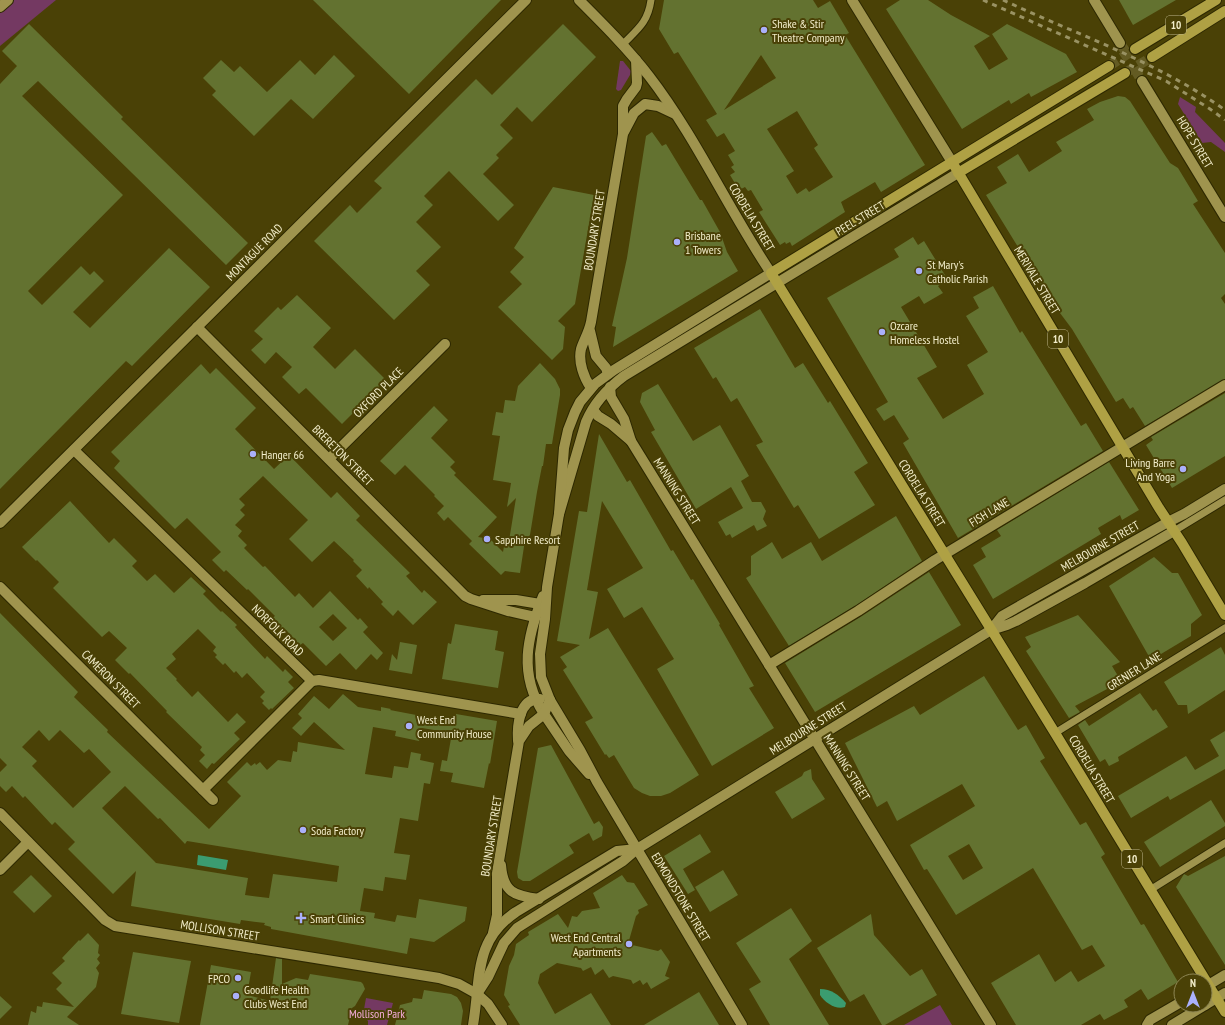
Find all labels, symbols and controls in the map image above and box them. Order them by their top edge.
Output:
place label: Shake & Stir Theatre Company [772,16,845,45]
road number: 10 [1166,16,1186,34]
marker: Shake & Stir Theatre Company [759,25,769,35]
street label: HOPE STREET [1174,113,1217,171]
street label: CORDELIA STREET [726,180,778,254]
street label: BOUNDARY STREET [580,188,608,271]
street label: PEEL STREET [833,197,888,239]
street label: MONTAGUE ROAD [222,220,286,284]
place label: Brisbane 1 Towers [685,228,721,257]
marker: Brisbane 1 Towers [672,237,682,247]
street label: MERIVALE STREET [1011,243,1064,317]
place label: St Mary's Catholic Parish [927,257,988,286]
marker: St Mary's Catholic Parish [914,266,924,276]
place label: Ozcare Homeless Hostel [890,318,960,347]
marker: Ozcare Homeless Hostel [877,327,887,337]
road number: 10 [1048,330,1068,348]
street label: OXFORD PLACE [350,364,406,420]
street label: BRERETON STREET [309,421,377,489]
place label: Hanger 66 [261,447,304,462]
marker: Hanger 66 [248,449,258,459]
street label: MANNING STREET [651,455,704,528]
place label: Living Barre And Yoga [1125,455,1175,484]
street label: CORDELIA STREET [895,457,949,530]
marker: Living Barre And Yoga [1178,464,1188,474]
street label: FISH LANE [966,494,1012,530]
street label: MELBOURNE STREET [1058,517,1142,575]
place label: Sapphire Resort [495,532,561,547]
marker: Sapphire Resort [482,534,492,544]
street label: NORFOLK ROAD [249,601,307,659]
street label: CAMERON STREET [79,647,144,712]
street label: GRENIER LANE [1104,648,1164,694]
street label: MELBOURNE STREET [767,698,850,758]
place label: West End Community House [417,712,492,741]
marker: West End Community House [404,721,414,731]
street label: MANNING STREET [821,731,874,804]
street label: CORDELIA STREET [1066,732,1118,806]
street label: BOUNDARY STREET [477,794,505,877]
place label: Soda Factory [311,823,365,838]
marker: Soda Factory [298,825,308,835]
street label: EDMONDSTONE STREET [649,850,714,945]
road number: 10 [1122,850,1142,868]
place label: Smart Clinics [310,911,364,926]
marker: Smart Clinics [295,912,307,924]
street label: MOLLISON STREET [179,916,261,944]
place label: West End Central Apartments [551,930,621,959]
marker: West End Central Apartments [624,939,634,949]
place label: FPCO [208,971,230,986]
marker: FPCO [233,973,243,983]
north arrow [1173,973,1213,1013]
text: N [1190,976,1196,990]
place label: Goodlife Health Clubs West End [244,982,309,1011]
marker: Goodlife Health Clubs West End [231,991,241,1001]
park label: Mollison Park [349,1006,405,1021]

